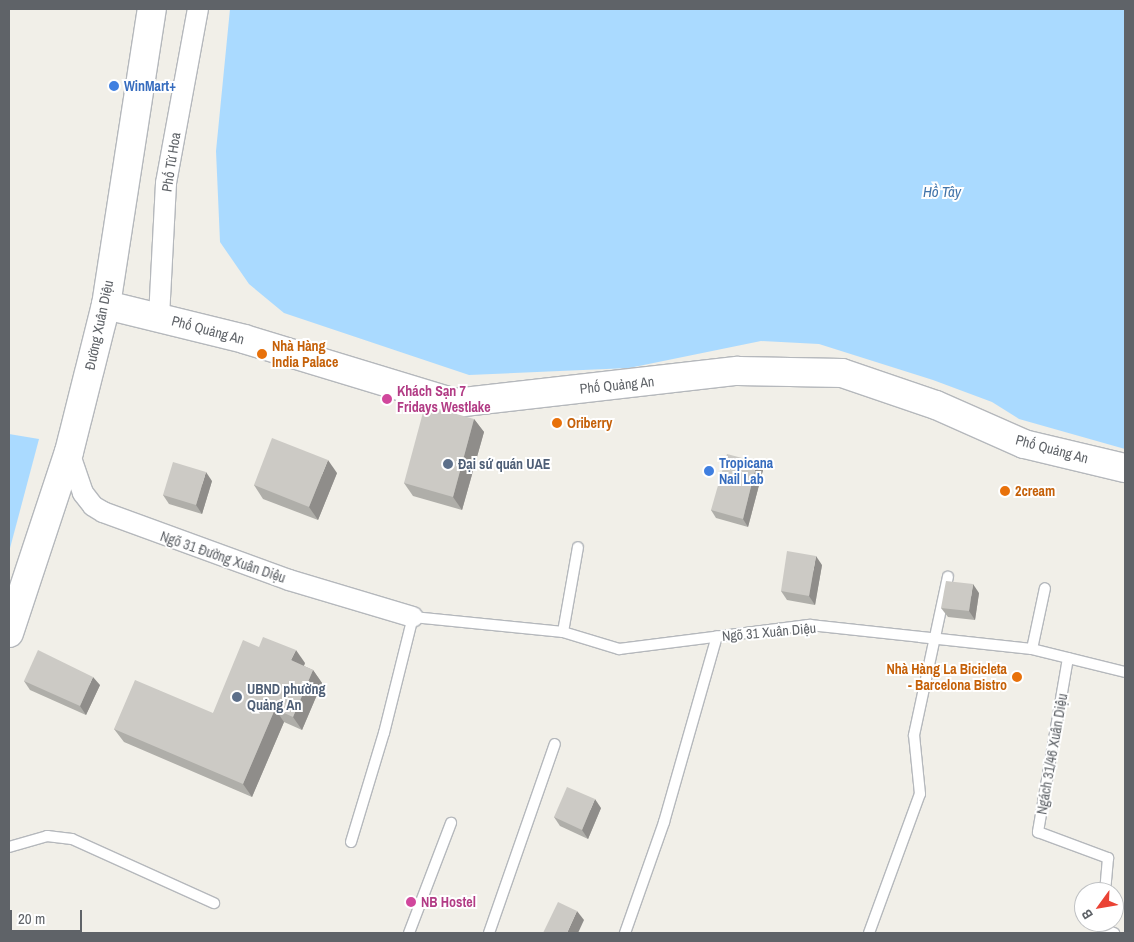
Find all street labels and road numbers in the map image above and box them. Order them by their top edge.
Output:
street label: Phố Từ Hoa [158,131,184,193]
street label: Đường Xuân Diệu [81,279,117,371]
street label: Phố Quảng An [169,312,247,348]
street label: Phố Quảng An [579,373,655,397]
street label: Phố Quảng An [1013,431,1091,467]
street label: Ngõ 31 Đường Xuân Diệu [158,528,288,586]
street label: Ngõ 31 Xuân Diệu [721,620,817,644]
street label: Ngách 31/46 Xuân Diệu [1033,692,1071,816]

